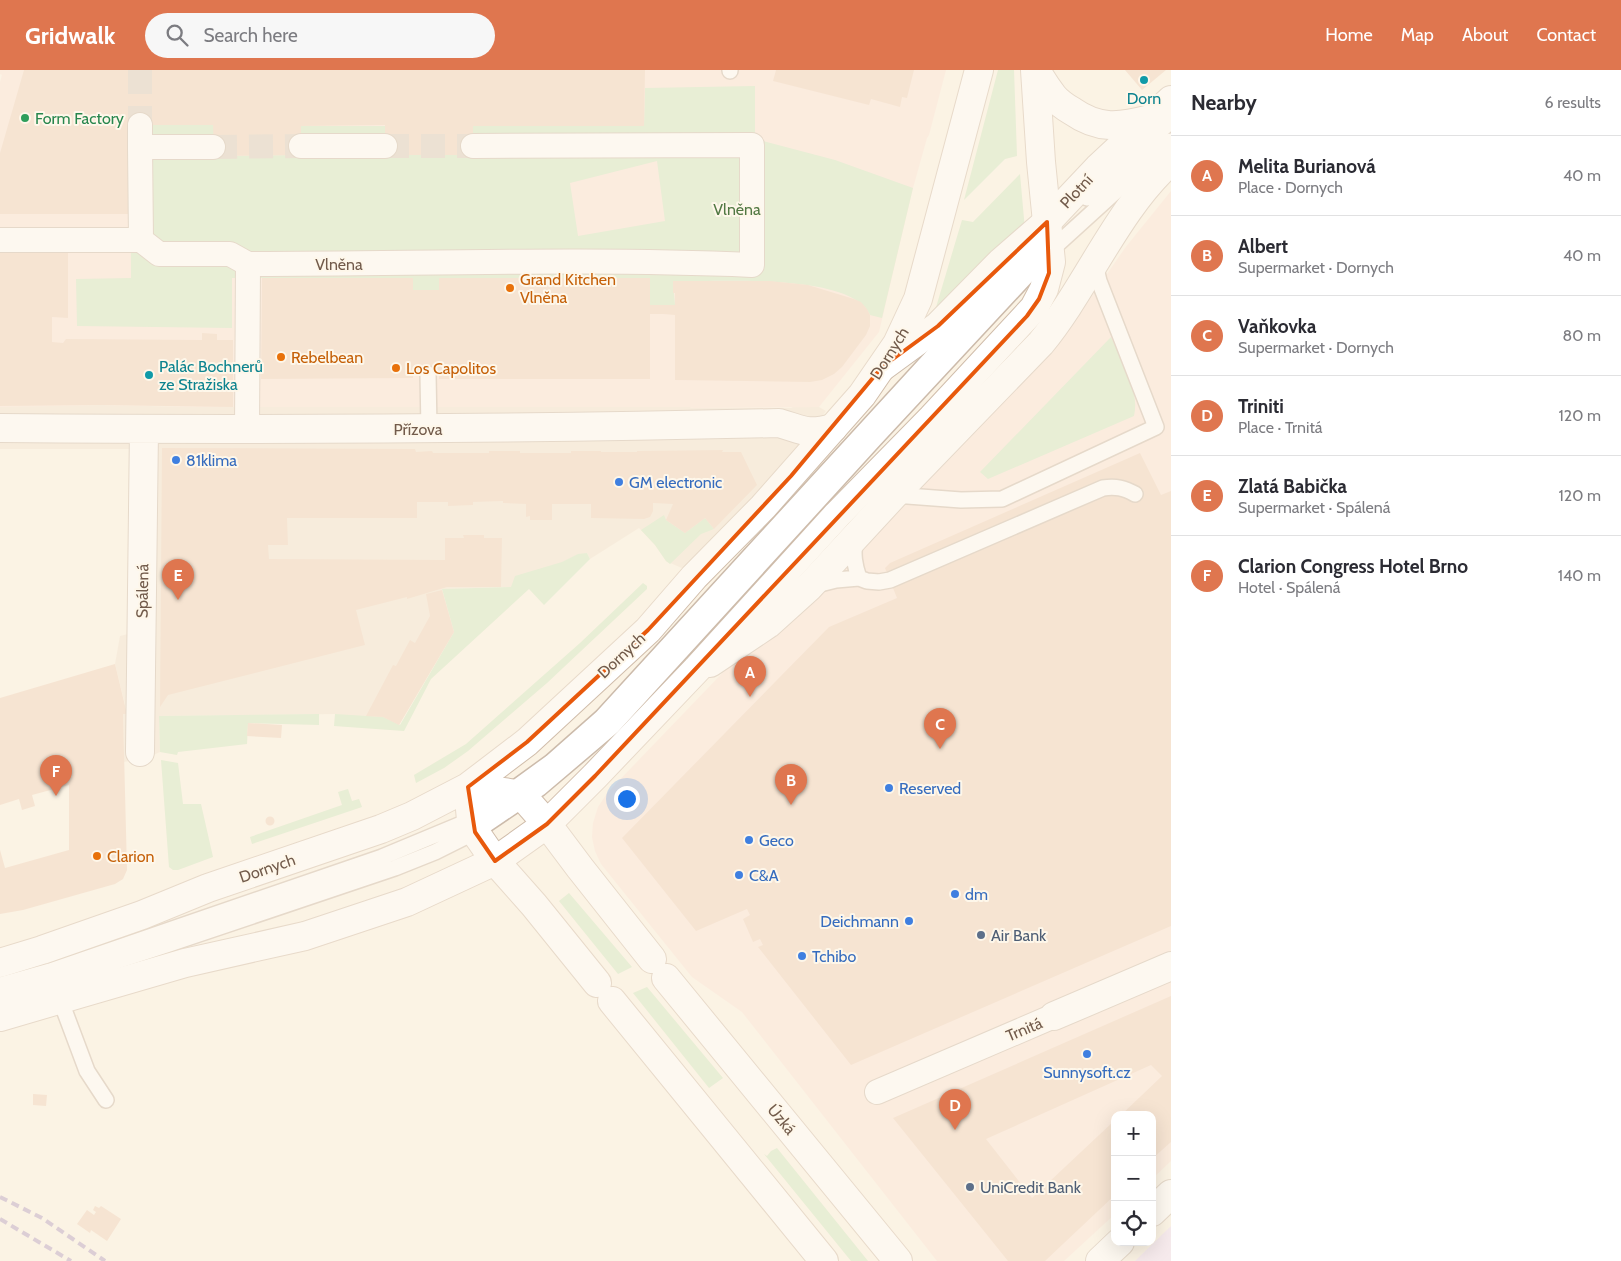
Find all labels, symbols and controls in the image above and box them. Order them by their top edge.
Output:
search box [145,13,495,58]
text: Gridwalk [25,21,115,50]
icon: search [163,21,191,49]
text: Search here [203,24,298,47]
text: Home [1325,24,1373,46]
text: Map [1401,24,1434,46]
text: About [1462,24,1508,46]
text: Contact [1536,24,1596,46]
marker: Dorn [1138,74,1150,86]
place label: Dorn [1127,89,1161,108]
text: Nearby [1191,90,1257,115]
text: 6 results [1545,93,1601,112]
place label: Form Factory [35,109,124,128]
marker: Form Factory [19,112,31,124]
text: Melita Burianová [1238,155,1376,178]
text: A [1202,166,1212,185]
text: 40 m [1563,166,1601,185]
street label: Plotní [1056,170,1097,212]
text: Place · Dornych [1238,178,1343,197]
park label: Vlněna [713,200,761,219]
text: Albert [1238,235,1288,258]
text: B [1202,246,1212,265]
text: 40 m [1563,246,1601,265]
street label: Vlněna [315,255,363,274]
text: Supermarket · Dornych [1238,258,1394,277]
place label: Grand Kitchen Vlněna [520,270,616,307]
marker: Grand Kitchen Vlněna [504,282,516,294]
text: Vaňkovka [1238,315,1316,338]
street label: Dornych [866,324,913,383]
text: C [1202,326,1212,345]
text: 80 m [1563,326,1601,345]
text: Supermarket · Dornych [1238,338,1394,357]
place label: Rebelbean [291,348,363,367]
marker: Rebelbean [275,351,287,363]
place label: Palác Bochnerů ze Stražiska [159,357,263,394]
place label: Los Capolitos [406,359,496,378]
marker: Los Capolitos [390,362,402,374]
marker: Palác Bochnerů ze Stražiska [143,369,155,381]
text: Triniti [1238,395,1284,418]
text: D [1201,406,1213,425]
text: 120 m [1559,406,1601,425]
text: Place · Trnitá [1238,418,1322,437]
street label: Přízova [393,420,443,439]
place label: 81klima [186,451,237,470]
marker: 81klima [170,454,182,466]
place label: GM electronic [629,473,722,492]
text: Zlatá Babička [1238,475,1347,498]
marker: GM electronic [613,476,625,488]
text: E [1202,486,1212,505]
text: 120 m [1559,486,1601,505]
text: Supermarket · Spálená [1238,498,1390,517]
text: Clarion Congress Hotel Brno [1238,555,1468,578]
pin: E [162,559,194,600]
street label: Spálená [133,563,152,618]
text: F [1203,566,1211,585]
text: 140 m [1558,566,1601,585]
text: Hotel · Spálená [1238,578,1340,597]
street label: Dornych [594,629,649,682]
pin: A [734,656,766,697]
pin: C [924,708,956,749]
pin: F [40,755,72,796]
pin: B [775,764,807,805]
place label: Reserved [899,779,961,798]
marker: Reserved [883,782,895,794]
your location [614,786,640,812]
place label: Geco [759,831,794,850]
marker: Geco [743,834,755,846]
place label: Clarion [107,847,155,866]
marker: Clarion [91,850,103,862]
street label: Dornych [237,850,298,887]
place label: C&A [749,866,779,885]
marker: C&A [733,869,745,881]
place label: dm [965,885,988,904]
marker: dm [949,888,961,900]
place label: Deichmann [820,912,899,931]
marker: Deichmann [903,915,915,927]
place label: Air Bank [991,926,1047,945]
marker: Air Bank [975,929,987,941]
place label: Tchibo [812,947,856,966]
marker: Tchibo [796,950,808,962]
street label: Trnitá [1003,1013,1045,1046]
marker: Sunnysoft.cz [1081,1048,1093,1060]
place label: Sunnysoft.cz [1043,1063,1131,1082]
pin: D [939,1089,971,1130]
street label: Úzká [764,1100,800,1139]
map controls [1111,1111,1156,1246]
button: + [1111,1111,1156,1156]
button: − [1111,1156,1156,1201]
place label: UniCredit Bank [980,1178,1082,1197]
marker: UniCredit Bank [964,1181,976,1193]
button: locate [1111,1201,1156,1246]

